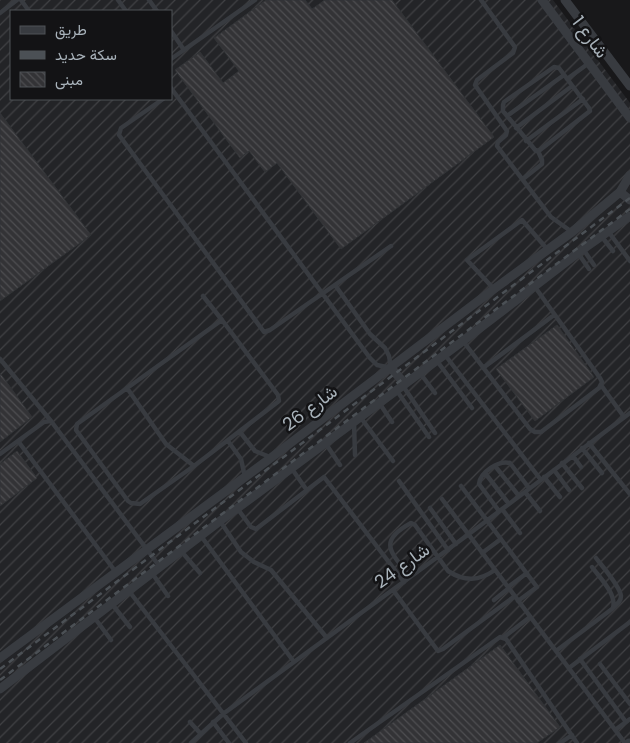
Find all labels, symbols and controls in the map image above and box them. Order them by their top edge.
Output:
legend [10,10,172,100]
street label: شارع 1 [566,10,614,63]
text: طريق [55,19,87,40]
text: سكة حديد [55,44,117,65]
text: مبنى [55,69,83,90]
street label: شارع 26 [277,379,342,436]
street label: شارع 24 [369,537,434,594]

